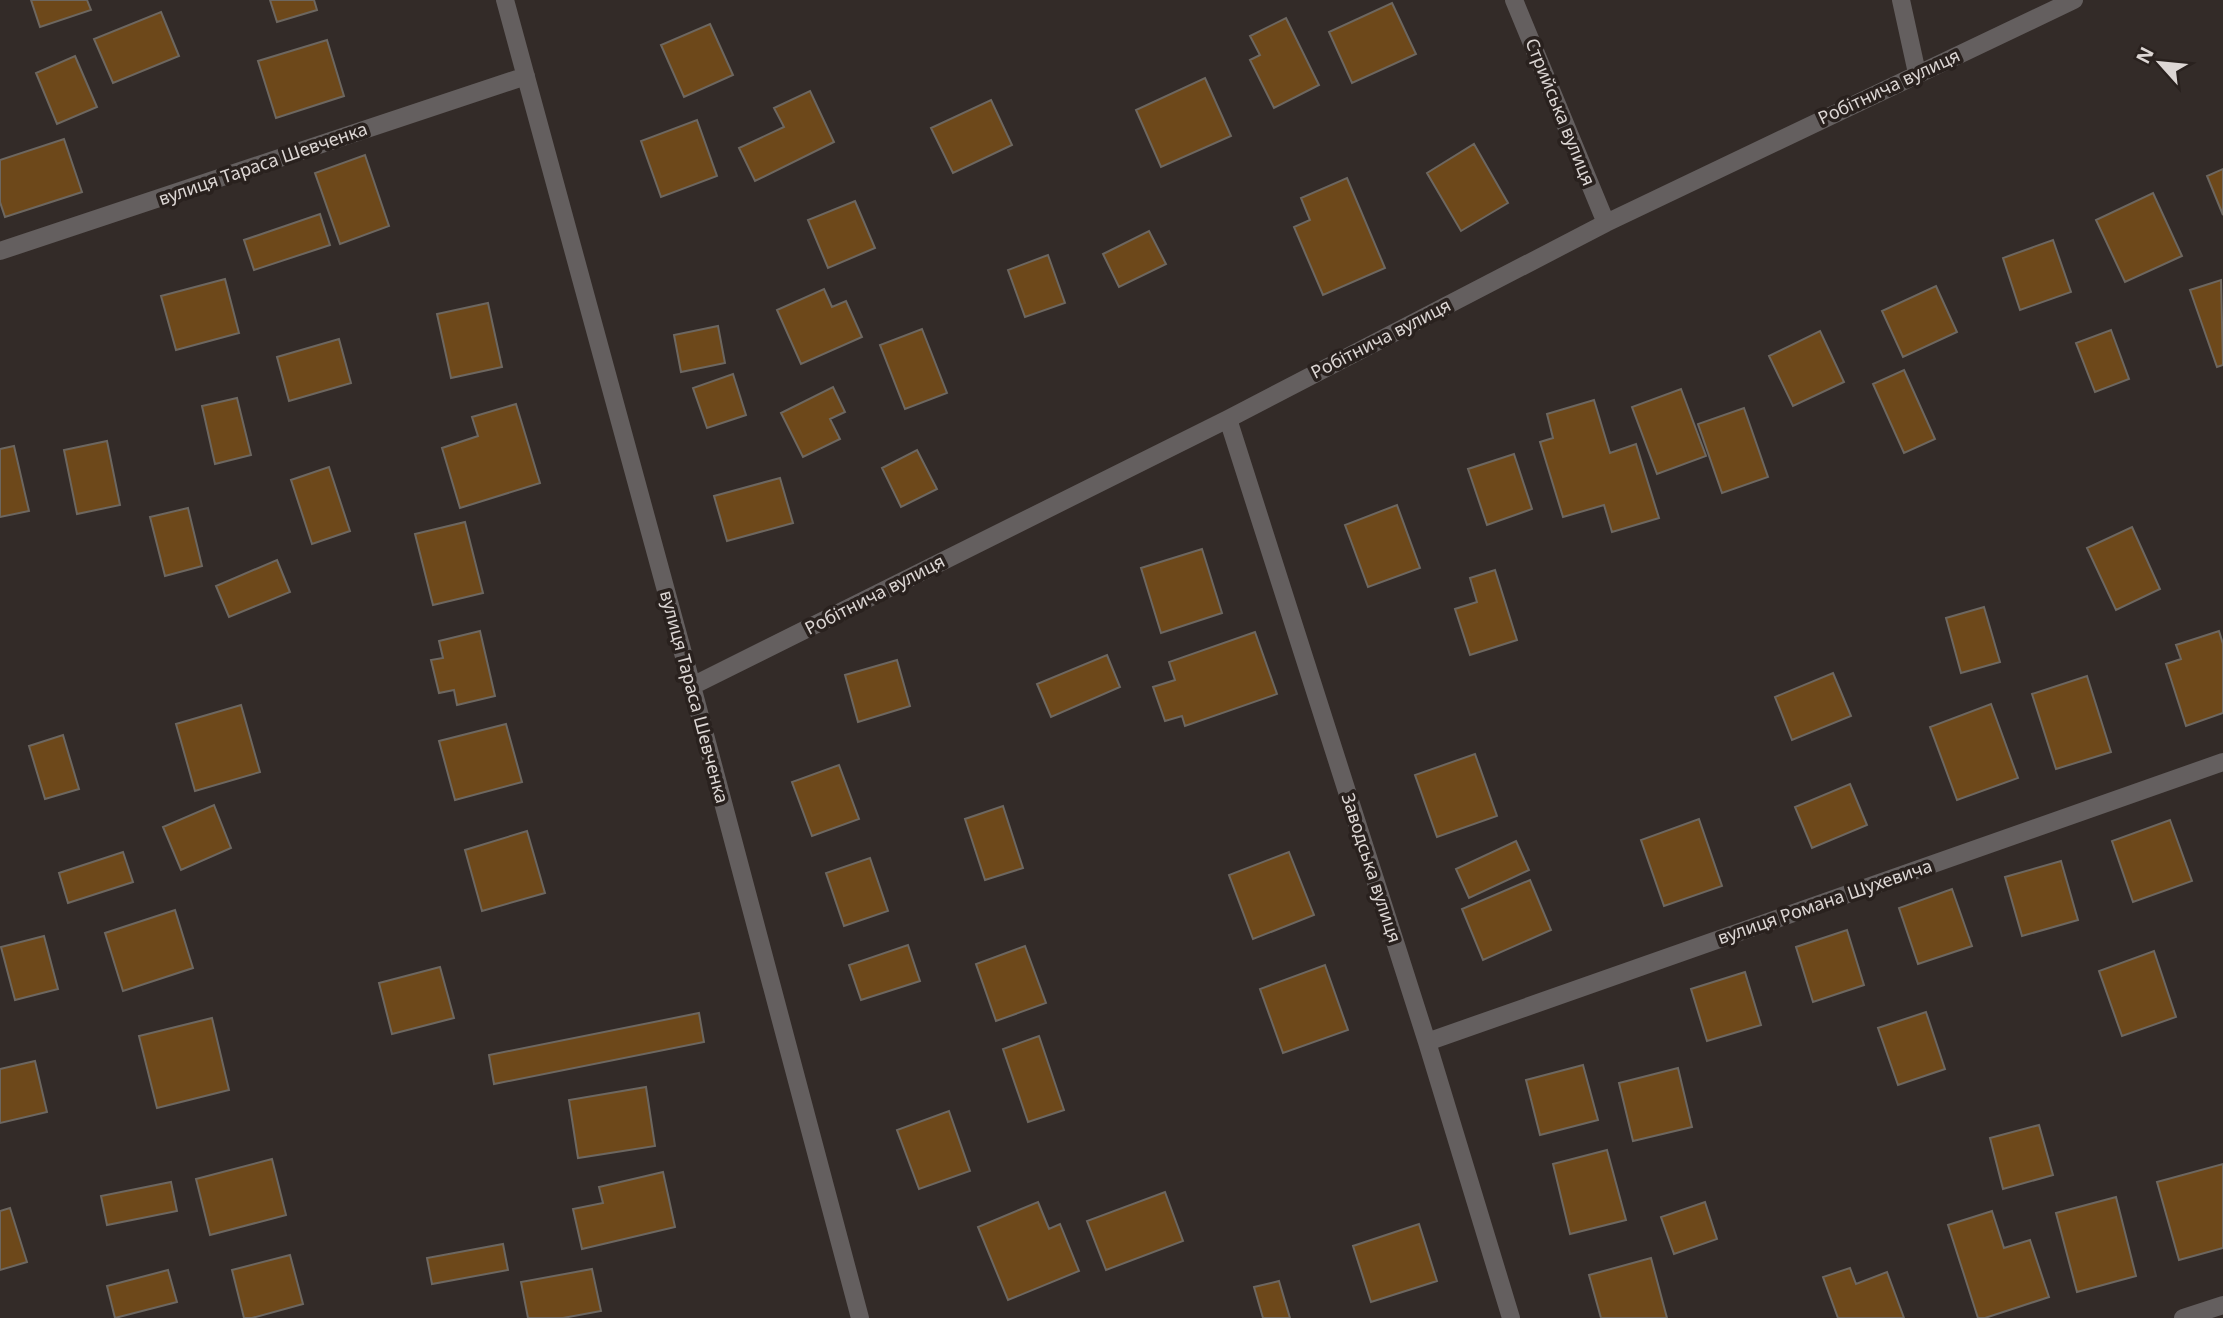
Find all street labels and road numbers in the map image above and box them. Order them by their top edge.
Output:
street label: Стрийська вулиця [1520,34,1601,189]
street label: Робітнича вулиця [1814,43,1963,130]
street label: вулиця Тараса Шевченка [155,116,370,210]
street label: Робітнича вулиця [1306,292,1455,384]
street label: Робітнича вулиця [800,548,949,640]
street label: вулиця Тараса Шевченка [655,588,735,806]
street label: Заводська вулиця [1336,790,1407,946]
street label: вулиця Романа Шухевича [1714,853,1935,949]

